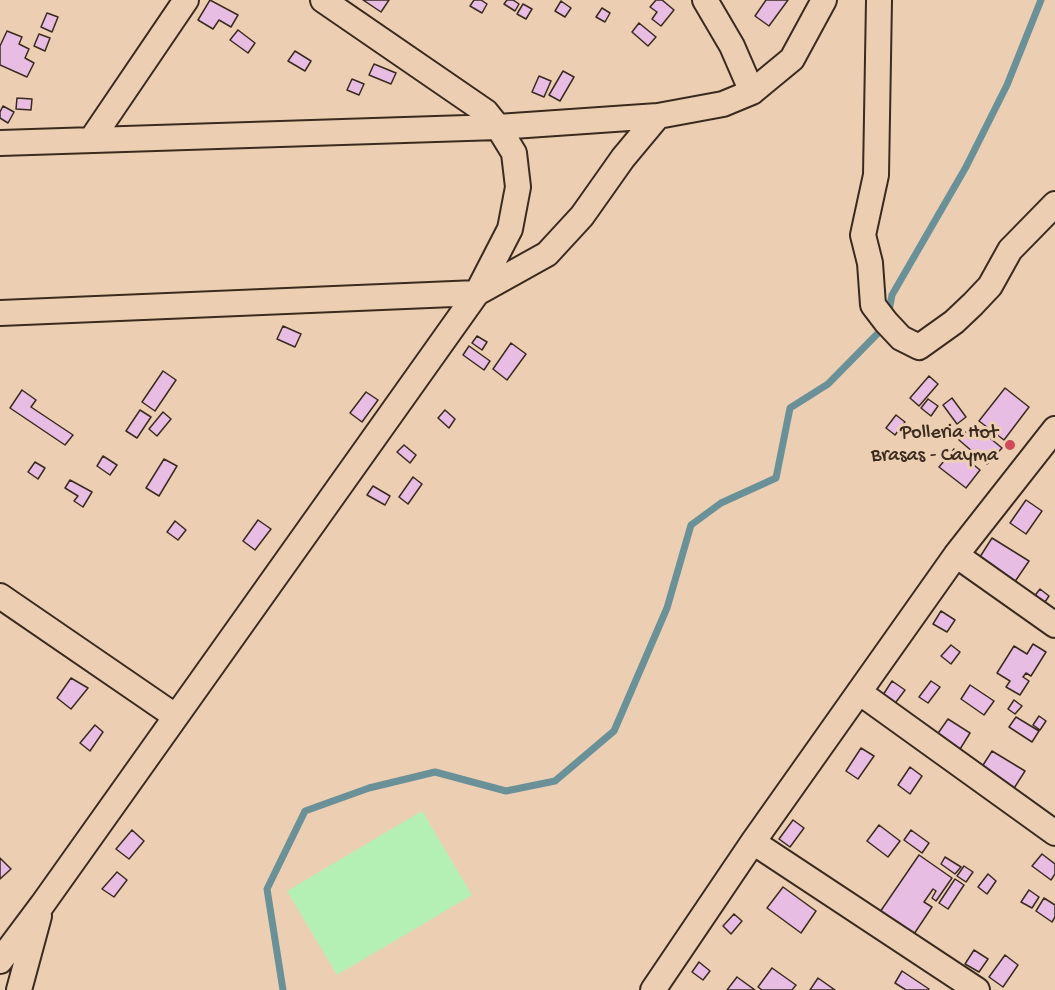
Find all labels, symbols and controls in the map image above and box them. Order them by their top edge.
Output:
place label: Polleria Hot Brasas - Cayma [871,422,998,469]
marker: Polleria Hot Brasas - Cayma [1003,438,1017,452]

